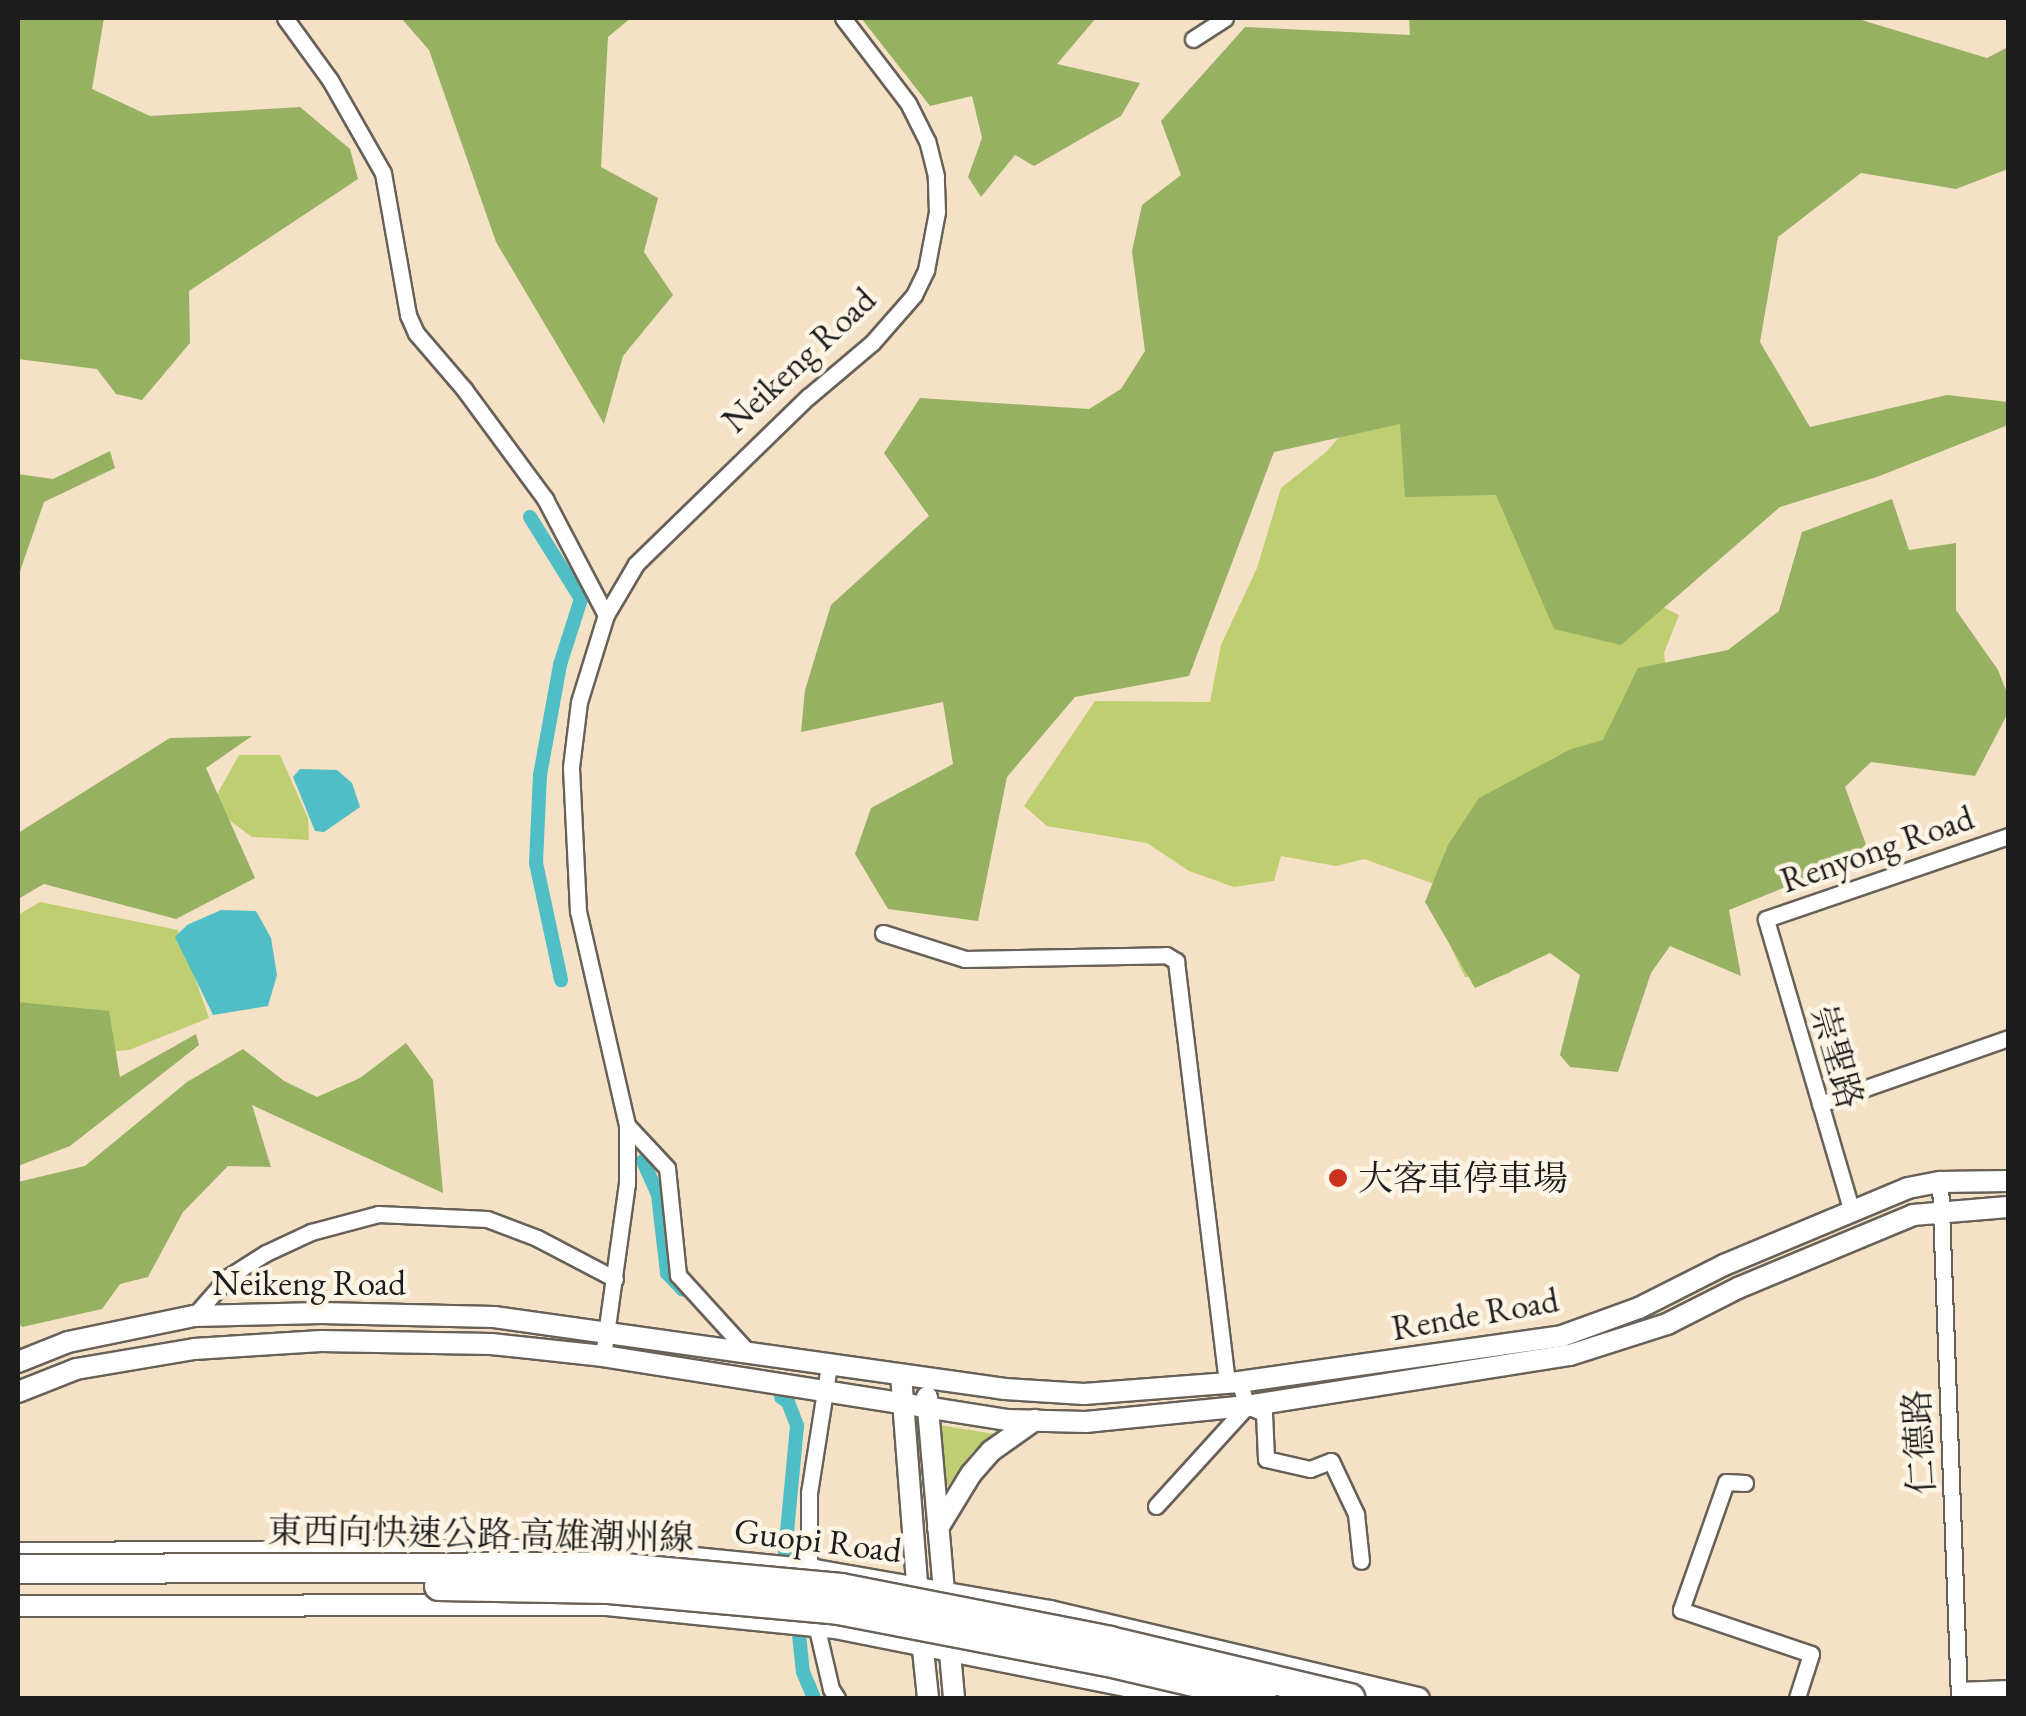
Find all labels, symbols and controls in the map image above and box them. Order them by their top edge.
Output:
street label: Neikeng Road [714,278,884,442]
street label: Renyong Road [1775,796,1979,902]
street label: 崇聖路 [1802,1001,1872,1113]
place label: 大客車停車場 [1358,1157,1568,1199]
marker: 大客車停車場 [1327,1167,1349,1189]
street label: Neikeng Road [212,1262,406,1304]
street label: Rende Road [1388,1279,1562,1349]
street label: 仁德路 [1895,1388,1943,1496]
street label: 東西向快速公路 高雄潮州線 [267,1509,695,1559]
street label: Guopi Road [732,1509,904,1571]

